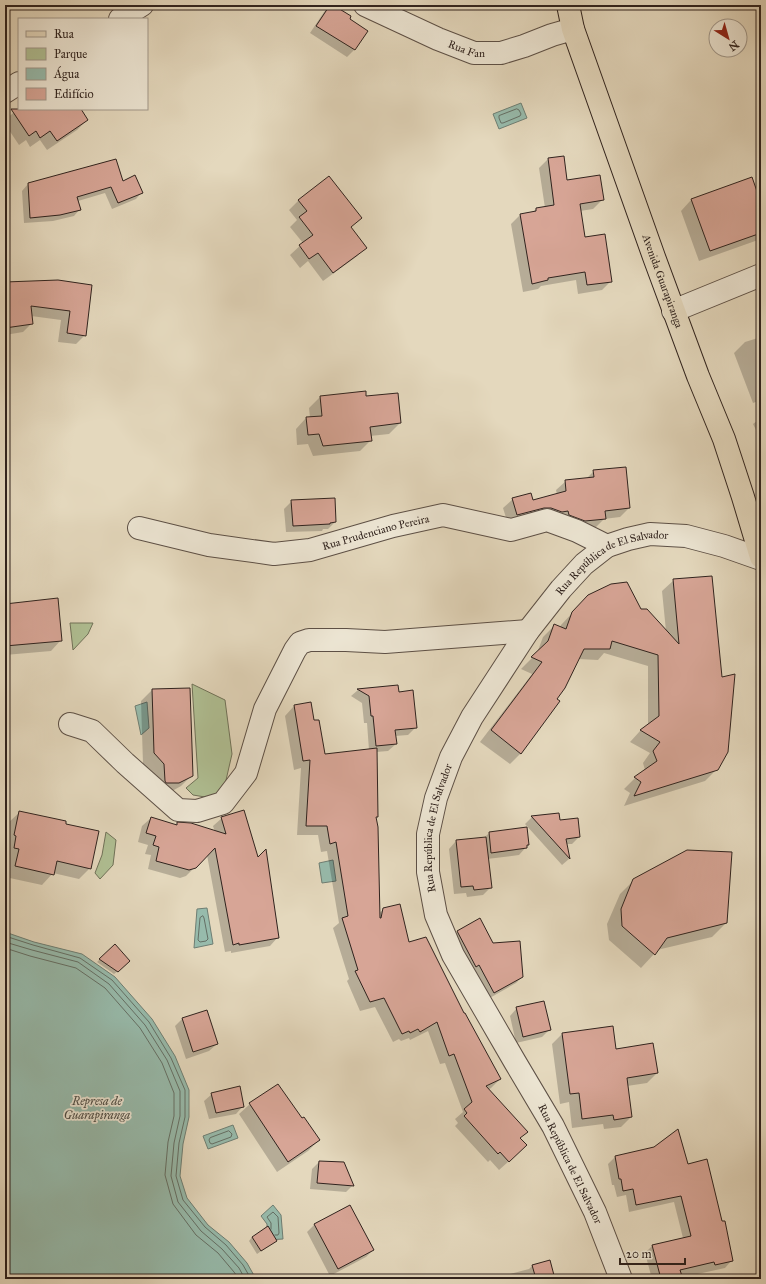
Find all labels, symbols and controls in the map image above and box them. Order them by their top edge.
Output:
legend [18,18,148,110]
north arrow [708,18,748,58]
text: Rua [54,27,75,41]
street label: Rua Fan [446,37,485,60]
text: N [726,38,741,54]
text: Parque [54,47,87,62]
text: Água [53,66,80,82]
text: Edifício [54,87,94,101]
street label: Avenida Guarapiranga [640,231,686,330]
street label: Rua Prudenciano Pereira [321,512,431,553]
street label: Rua República de El Salvador [552,527,670,597]
street label: Rua República de El Salvador [422,761,455,894]
water label: Represa de Guarapiranga [64,1094,131,1123]
street label: Rua República de El Salvador [535,1102,605,1227]
scale bar [620,1240,685,1266]
text: 20 m [626,1247,652,1261]

